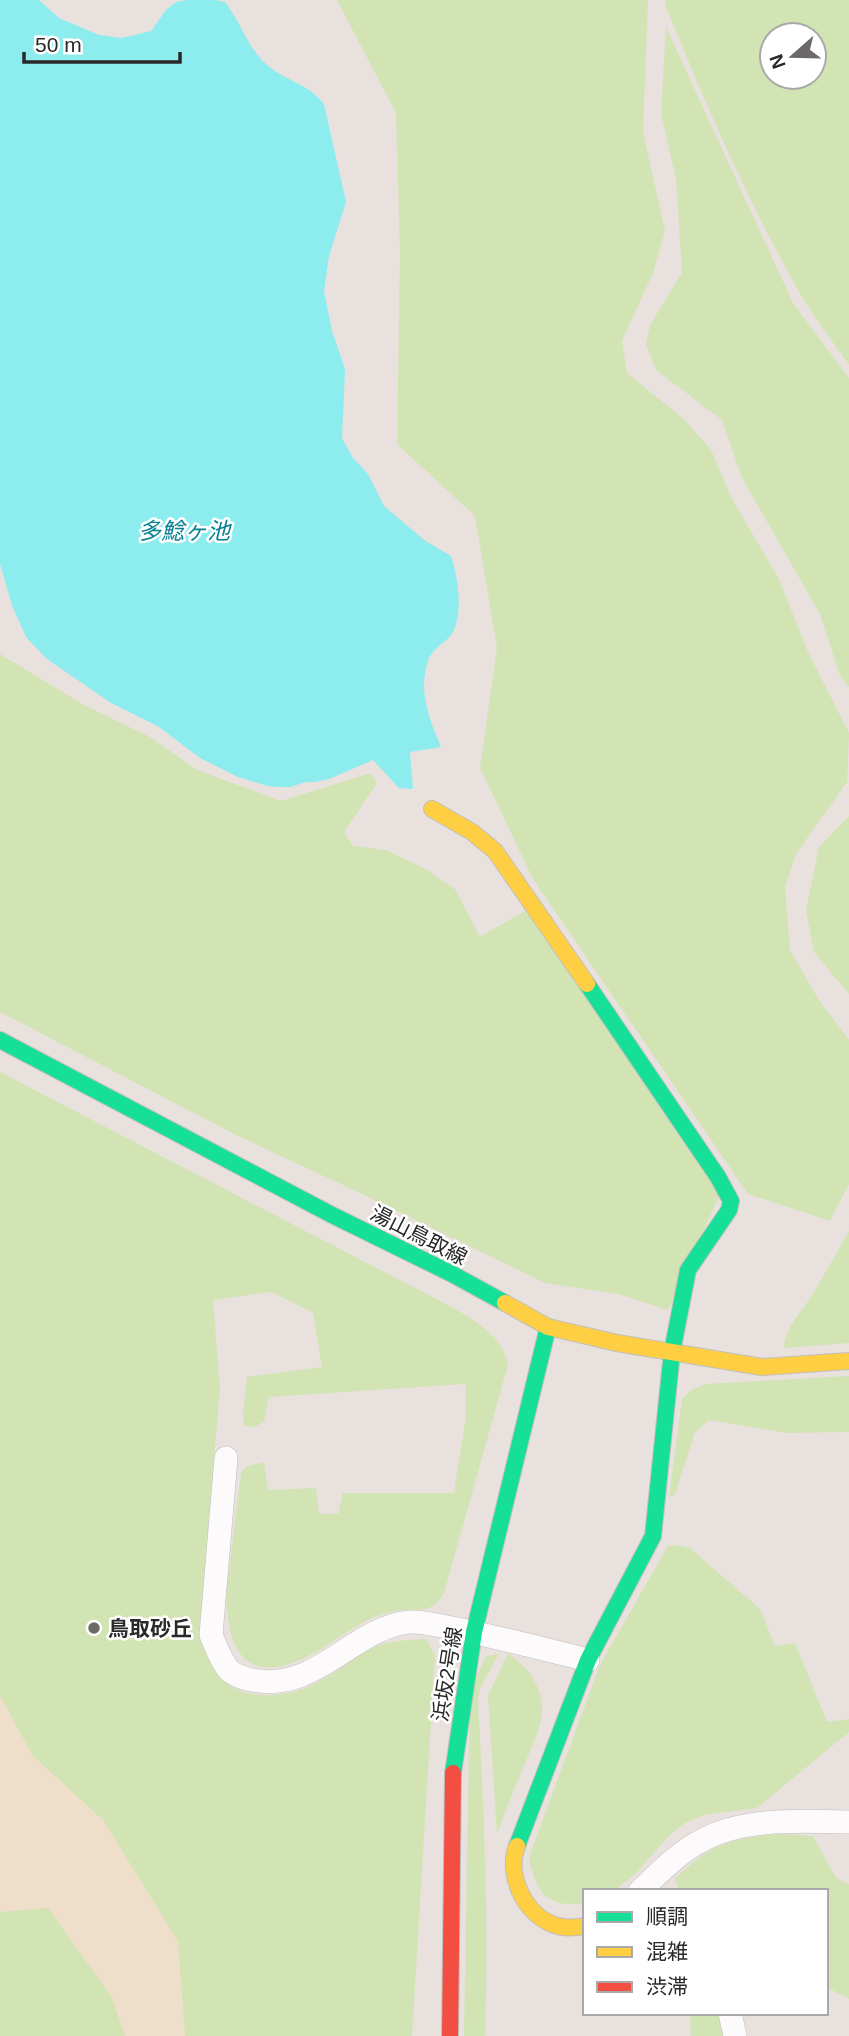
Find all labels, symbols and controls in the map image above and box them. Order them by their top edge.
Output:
scale bar [24,21,180,65]
north arrow [758,21,828,91]
text: 50 m [35,33,82,56]
text: N [765,52,790,72]
water label: 多鯰ヶ池 [138,518,232,544]
street label: 湯山鳥取線 [367,1201,471,1269]
place label: 鳥取砂丘 [108,1617,192,1640]
marker: 鳥取砂丘 [86,1620,102,1636]
street label: 浜坂2号線 [428,1625,466,1723]
legend [583,1889,828,2015]
text: 順調 [646,1905,688,1928]
text: 混雑 [646,1940,688,1963]
text: 渋滞 [646,1975,688,1998]

